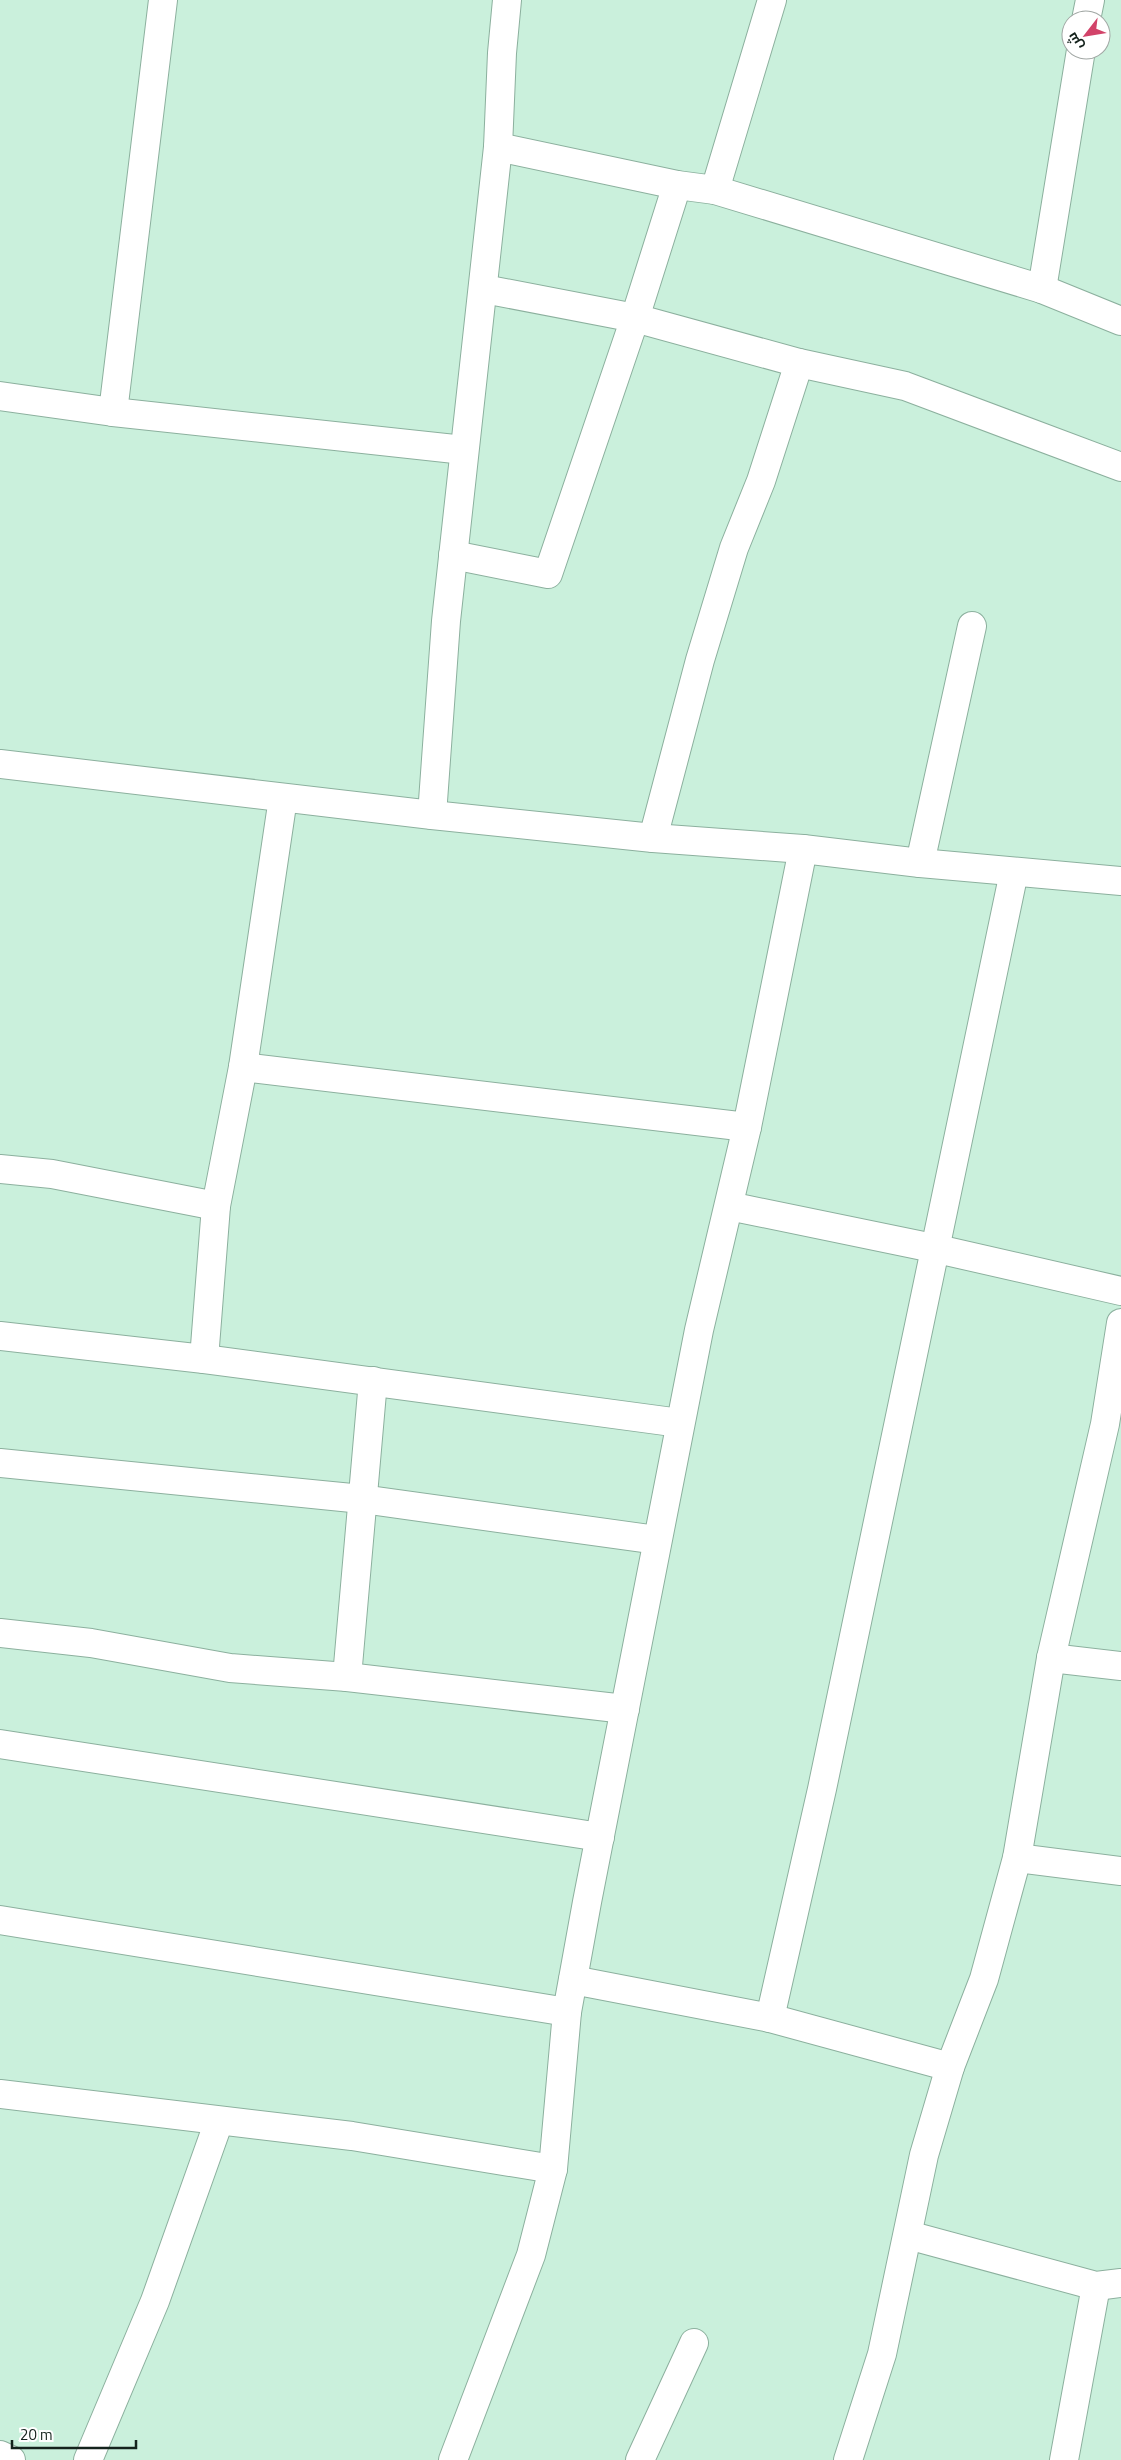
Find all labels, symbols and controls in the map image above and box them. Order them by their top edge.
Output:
north arrow [1061,10,1111,60]
text: ش [1061,29,1088,55]
scale bar [12,2418,136,2450]
text: 20 m [20,2423,53,2446]

